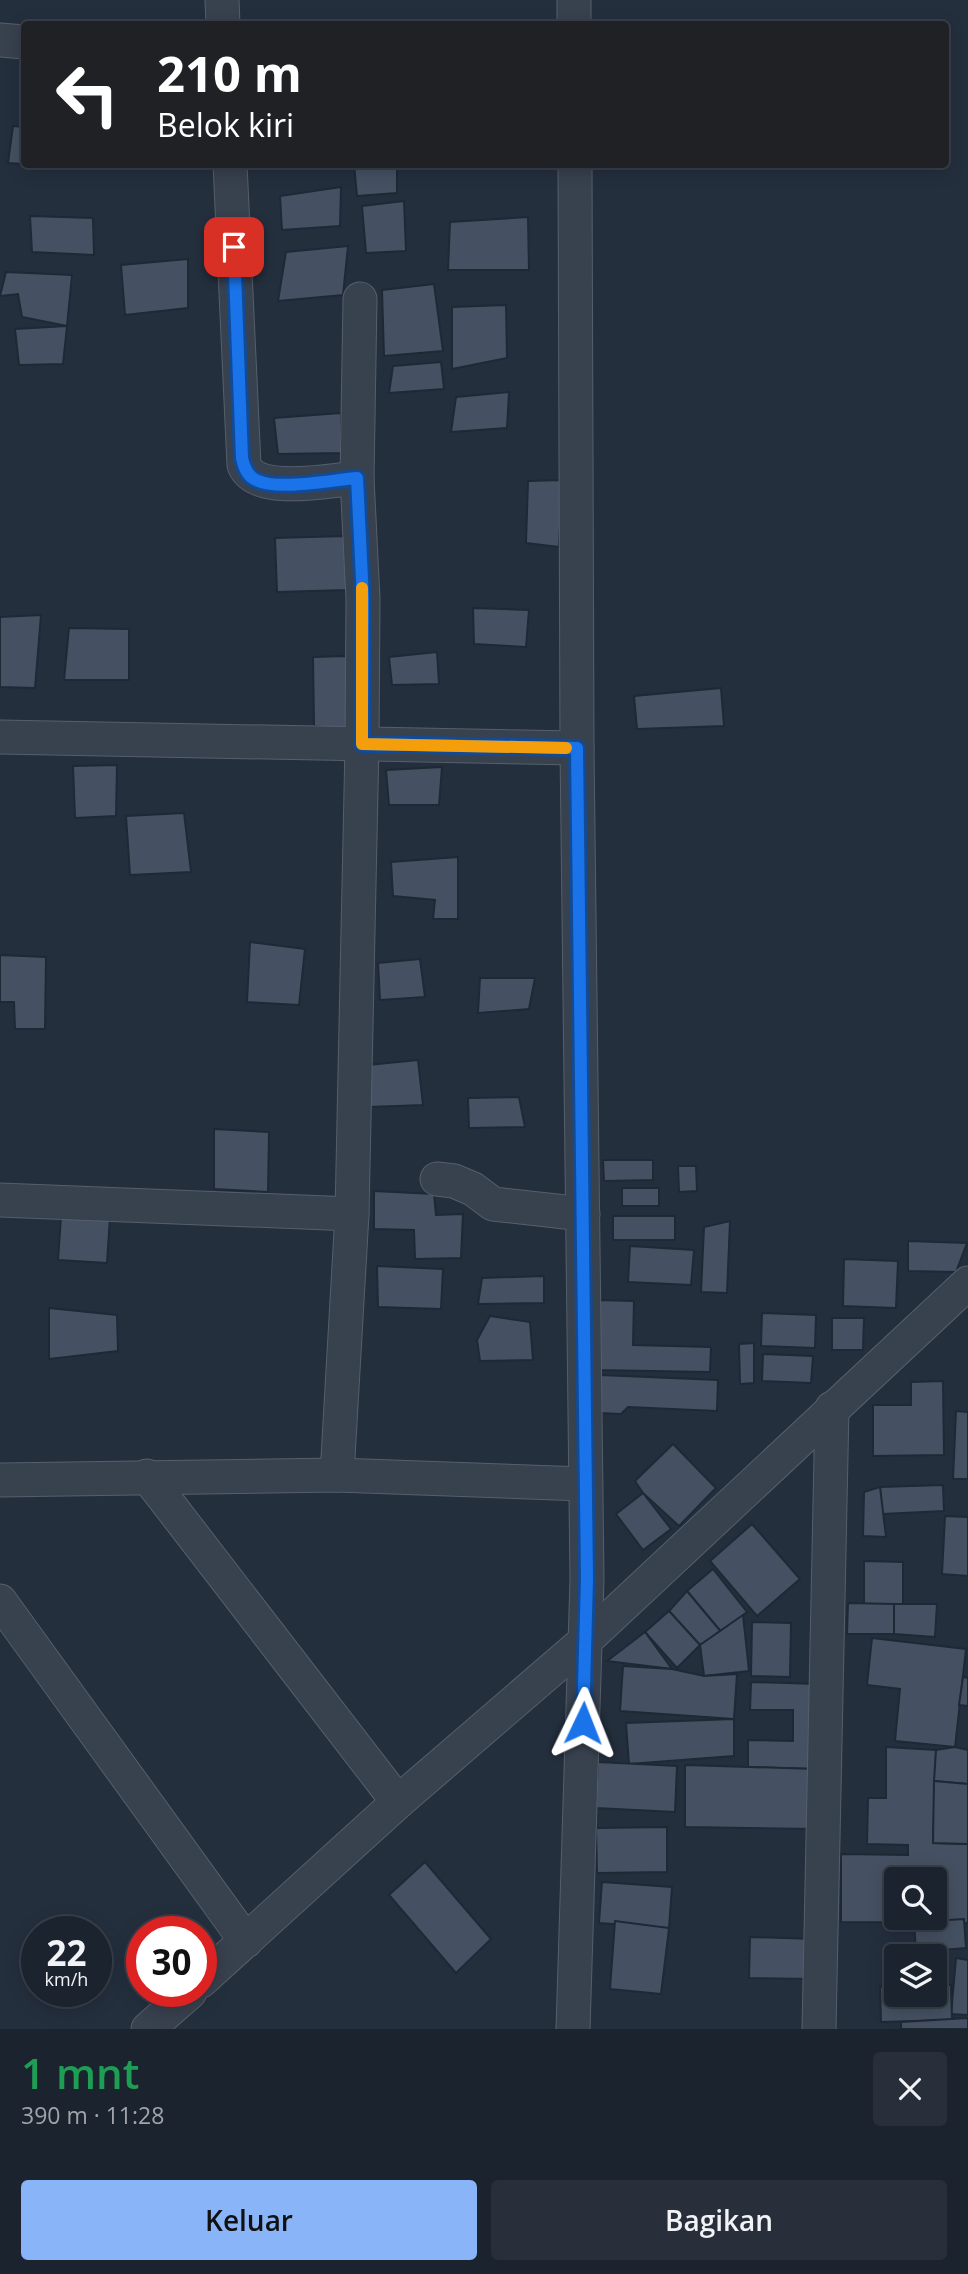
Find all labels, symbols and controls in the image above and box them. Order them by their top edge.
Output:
text: 210 m [157,40,302,106]
icon: left [42,49,133,140]
text: Belok kiri [157,103,294,146]
pin [204,217,264,277]
icon: arrive [215,228,253,266]
position arrow [546,1686,620,1760]
map controls [884,1867,947,2007]
button: search [884,1867,947,1930]
speed limit sign: 30 [126,1916,217,2007]
text: 22 [46,1929,87,1976]
button: layers [884,1944,947,2007]
text: km/h [45,1967,88,1991]
text: 1 mnt [21,2044,139,2101]
button: close [873,2052,947,2126]
text: 390 m · 11:28 [21,2099,164,2131]
button: Keluar [21,2180,477,2260]
button: Bagikan [491,2180,947,2260]

